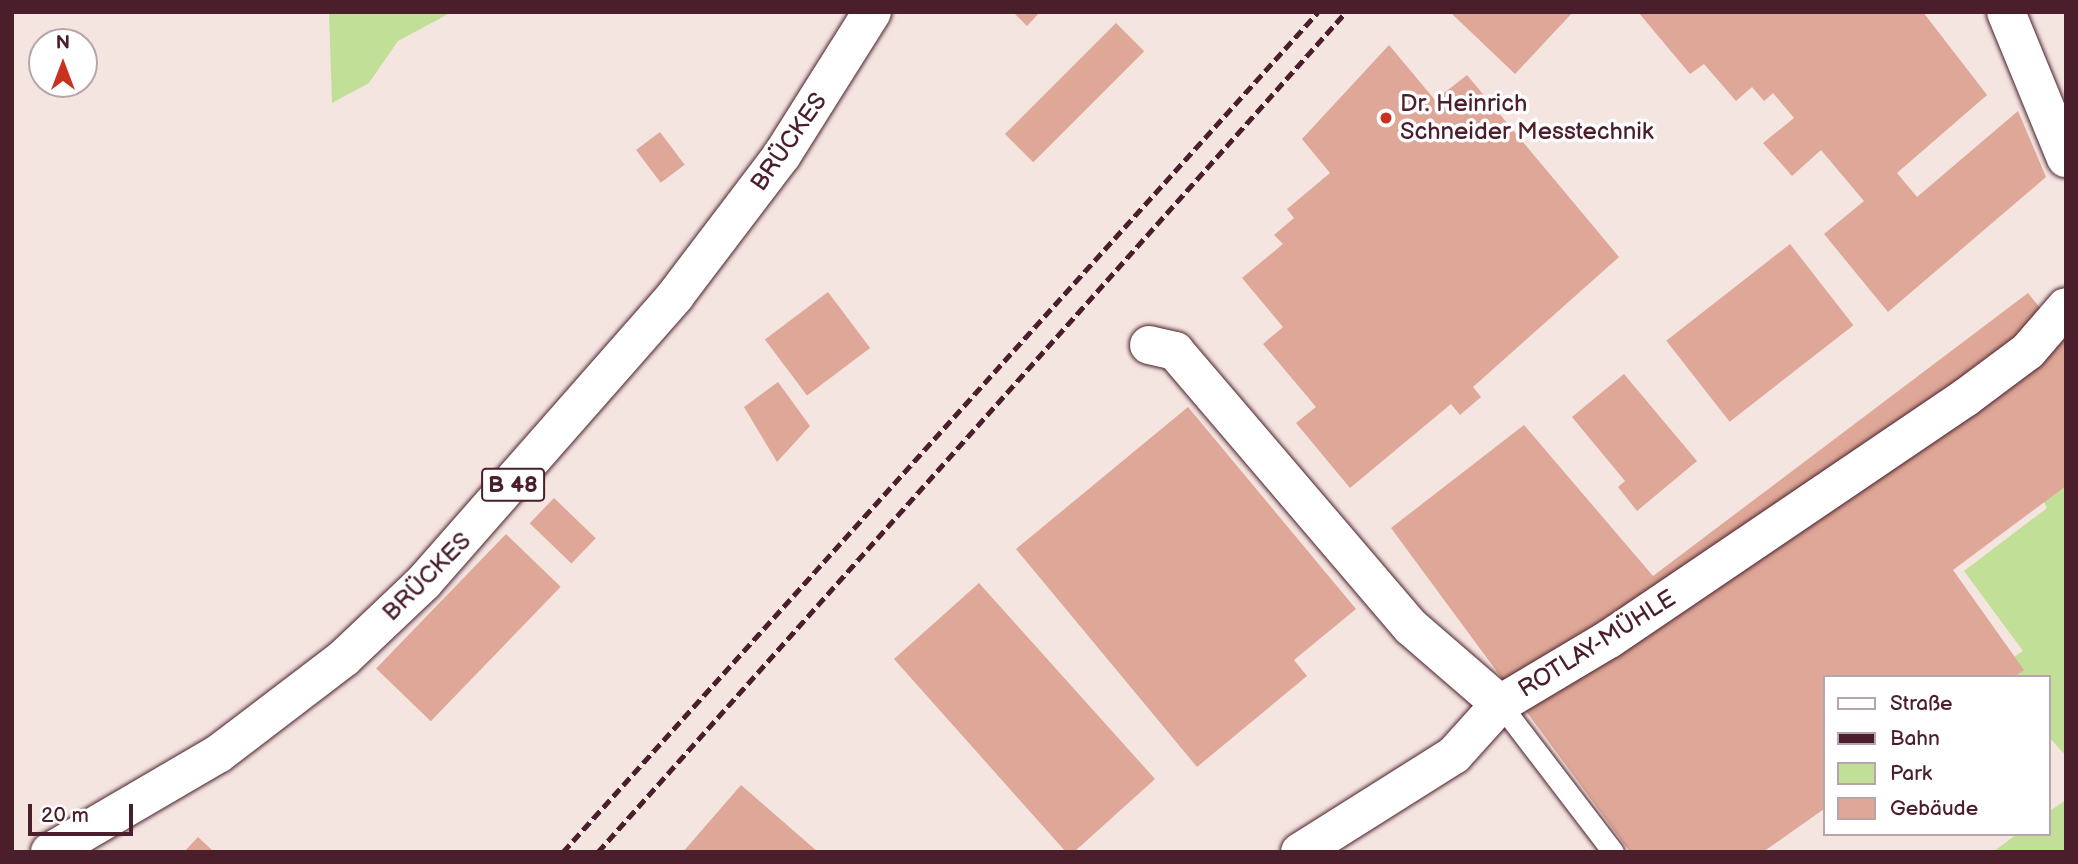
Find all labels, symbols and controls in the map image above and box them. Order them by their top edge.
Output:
north arrow [28,28,98,98]
text: N [56,32,70,55]
street label: BRÜCKES [745,87,833,197]
place label: Dr. Heinrich Schneider Messtechnik [1400,90,1654,146]
marker: Dr. Heinrich Schneider Messtechnik [1378,110,1394,126]
road number: B 48 [480,466,546,505]
street label: BRÜCKES [377,527,477,627]
street label: ROTLAY-MÜHLE [1513,584,1681,704]
legend [1822,675,2050,836]
text: Straße [1890,691,1952,716]
text: Bahn [1890,726,1940,751]
text: Park [1890,761,1932,786]
scale bar [32,790,136,834]
text: Gebäude [1890,796,1978,821]
text: 20 m [41,803,89,828]

